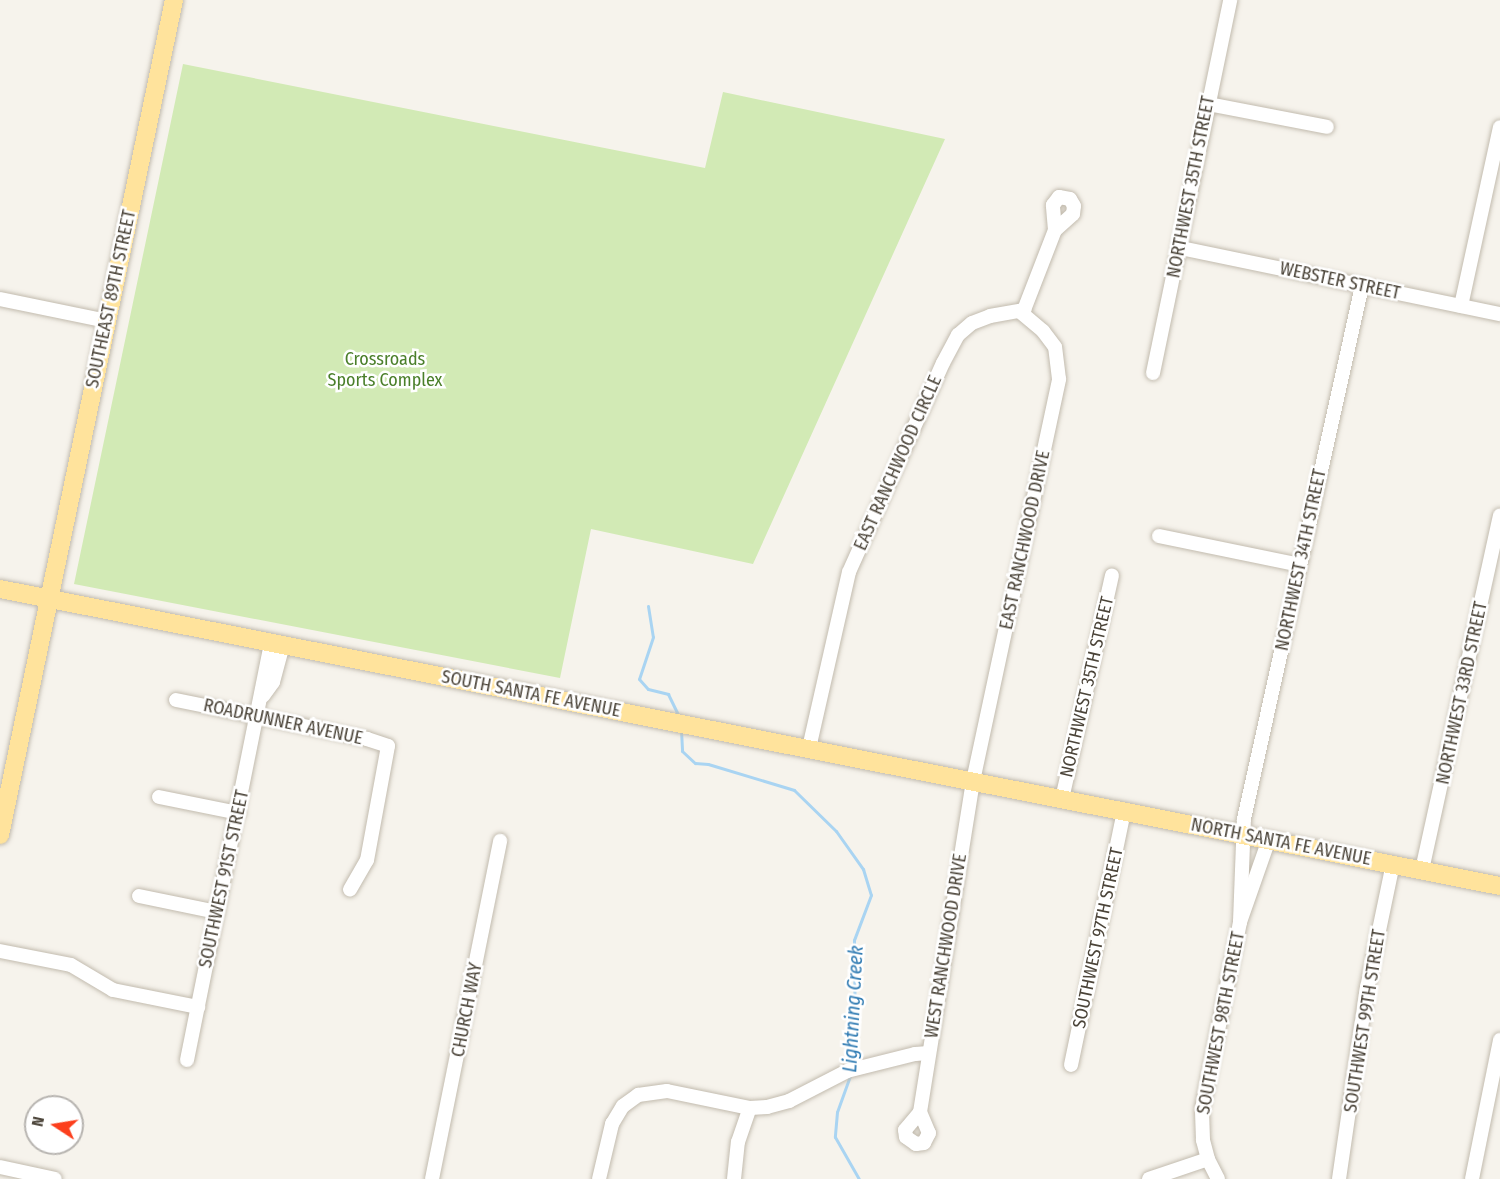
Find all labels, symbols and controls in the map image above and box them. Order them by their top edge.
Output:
street label: NORTHWEST 35TH STREET [1163,94,1219,280]
street label: SOUTHEAST 89TH STREET [82,208,140,390]
street label: WEBSTER STREET [1278,258,1402,304]
park label: Crossroads Sports Complex [327,349,443,392]
street label: EAST RANCHWOOD CIRCLE [850,372,946,554]
street label: EAST RANCHWOOD DRIVE [995,448,1055,632]
street label: NORTHWEST 34TH STREET [1271,467,1331,653]
street label: NORTHWEST 35TH STREET [1056,595,1118,779]
street label: NORTHWEST 33RD STREET [1432,600,1492,786]
street label: SOUTH SANTA FE AVENUE [440,666,622,722]
street label: ROADRUNNER AVENUE [201,695,365,749]
street label: SOUTHWEST 91ST STREET [195,788,253,970]
street label: NORTH SANTA FE AVENUE [1189,814,1373,870]
street label: SOUTHWEST 97TH STREET [1068,846,1128,1030]
street label: WEST RANCHWOOD DRIVE [921,852,971,1040]
street label: SOUTHWEST 99TH STREET [1340,928,1390,1114]
street label: SOUTHWEST 98TH STREET [1193,930,1249,1116]
water label: Lightning Creek [838,945,868,1073]
street label: CHURCH WAY [447,961,487,1059]
north arrow [24,1095,84,1155]
text: N [28,1115,48,1128]

